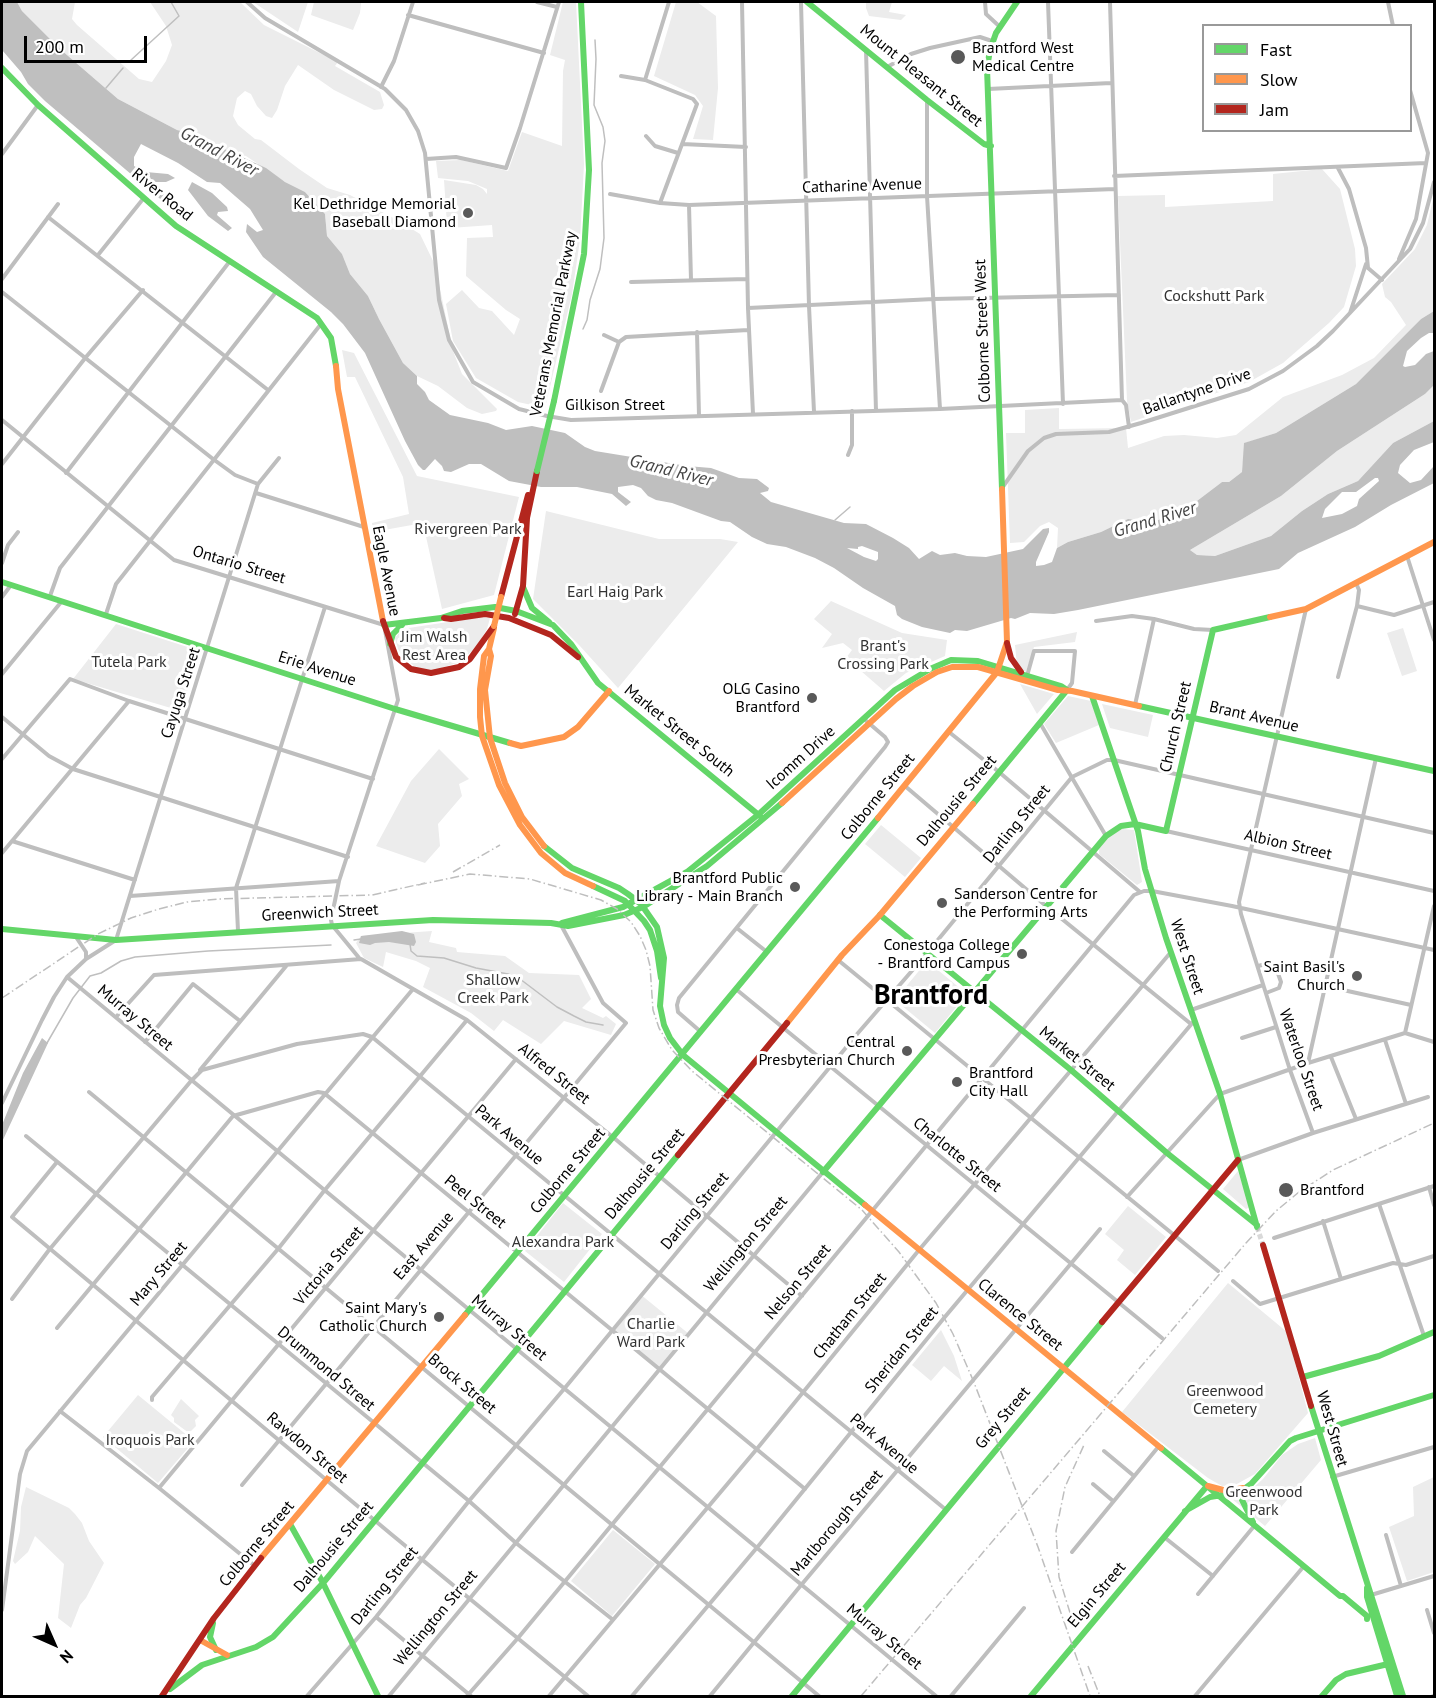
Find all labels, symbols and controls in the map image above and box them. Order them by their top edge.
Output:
street label: Mount Pleasant Street [856,21,986,131]
scale bar [27,24,150,62]
legend [1202,24,1412,132]
text: 200 m [35,35,84,58]
place label: Brantford West Medical Centre [972,38,1074,76]
text: Fast [1260,38,1292,61]
marker: Brantford West Medical Centre [949,48,967,66]
text: Slow [1260,68,1298,91]
text: Jam [1260,98,1289,121]
water label: Grand River [176,122,262,182]
street label: River Road [128,165,196,225]
street label: Catharine Avenue [802,174,922,198]
place label: Kel Dethridge Memorial Baseball Diamond [293,194,456,232]
marker: Kel Dethridge Memorial Baseball Diamond [461,206,475,220]
street label: Veterans Memorial Parkway [527,230,581,418]
street label: Colborne Street West [971,259,995,403]
park label: Cockshutt Park [1164,286,1264,306]
street label: Ballantyne Drive [1140,364,1254,420]
street label: Gilkison Street [565,395,665,415]
water label: Grand River [627,450,715,492]
water label: Grand River [1111,497,1199,543]
park label: Rivergreen Park [414,519,522,539]
street label: Eagle Avenue [368,524,404,618]
street label: Ontario Street [190,542,288,588]
park label: Earl Haig Park [567,582,663,602]
park label: Jim Walsh Rest Area [401,627,467,665]
park label: Brant's Crossing Park [837,636,929,674]
street label: Cayuga Street [157,645,205,741]
street label: Erie Avenue [276,647,358,691]
park label: Tutela Park [91,652,167,672]
place label: OLG Casino Brantford [723,679,800,717]
street label: Church Street [1156,680,1196,774]
street label: Market Street South [620,681,738,781]
marker: OLG Casino Brantford [805,691,819,705]
street label: Brant Avenue [1207,697,1301,737]
street label: Icomm Drive [763,722,839,794]
street label: Colborne Street [837,750,919,844]
street label: Dalhousie Street [913,751,1001,851]
street label: Darling Street [980,781,1054,867]
street label: Albion Street [1242,826,1334,864]
place label: Brantford Public Library - Main Branch [636,868,783,906]
marker: Brantford Public Library - Main Branch [788,880,802,894]
place label: Sanderson Centre for the Performing Arts [954,884,1097,922]
marker: Sanderson Centre for the Performing Arts [935,896,949,910]
street label: Greenwich Street [261,900,379,926]
street label: West Street [1166,917,1208,997]
place label: Conestoga College - Brantford Campus [877,935,1010,973]
marker: Conestoga College - Brantford Campus [1015,947,1029,961]
place label: Saint Basil's Church [1264,957,1345,995]
marker: Saint Basil's Church [1350,969,1364,983]
park label: Shallow Creek Park [457,970,529,1008]
district label: Brantford [874,979,988,1013]
street label: Murray Street [93,981,177,1055]
street label: Waterloo Street [1275,1007,1327,1113]
street label: Market Street [1035,1023,1119,1095]
place label: Central Presbyterian Church [758,1032,895,1070]
street label: Alfred Street [514,1039,594,1109]
marker: Central Presbyterian Church [900,1044,914,1058]
place label: Brantford City Hall [969,1063,1033,1101]
marker: Brantford City Hall [950,1075,964,1089]
street label: Park Avenue [471,1101,547,1169]
street label: Charlotte Street [909,1113,1005,1197]
street label: Colborne Street [526,1124,610,1218]
street label: Dalhousie Street [601,1124,689,1224]
street label: Darling Street [657,1168,733,1254]
street label: Peel Street [440,1171,510,1233]
place label: Brantford [1300,1180,1364,1200]
marker: Brantford [1277,1181,1295,1199]
street label: Wellington Street [700,1192,792,1296]
street label: East Avenue [390,1208,458,1284]
street label: Victoria Street [290,1223,368,1309]
park label: Alexandra Park [512,1232,614,1252]
street label: Mary Street [126,1238,192,1310]
street label: Nelson Street [761,1240,835,1324]
street label: Chatham Street [809,1269,891,1363]
street label: Clarence Street [973,1275,1067,1355]
street label: Murray Street [467,1291,551,1365]
place label: Saint Mary's Catholic Church [319,1298,427,1336]
street label: Sheridan Street [861,1303,943,1397]
marker: Saint Mary's Catholic Church [432,1310,446,1324]
park label: Charlie Ward Park [617,1314,685,1352]
street label: Drummond Street [273,1323,379,1415]
street label: Brock Street [424,1350,500,1418]
park label: Greenwood Cemetery [1186,1381,1264,1419]
street label: Grey Street [971,1383,1035,1453]
street label: West Street [1312,1389,1352,1469]
street label: Rawdon Street [262,1408,352,1488]
street label: Park Avenue [846,1410,922,1478]
park label: Iroquois Park [105,1430,195,1450]
street label: Marlborough Street [787,1466,887,1580]
park label: Greenwood Park [1225,1482,1303,1520]
street label: Colborne Street [215,1497,299,1591]
street label: Dalhousie Street [290,1497,378,1597]
street label: Darling Street [348,1543,422,1629]
street label: Elgin Street [1064,1558,1130,1632]
street label: Wellington Street [390,1566,482,1670]
street label: Murray Street [842,1600,926,1674]
north arrow [24,1614,84,1674]
text: N [56,1646,78,1668]

